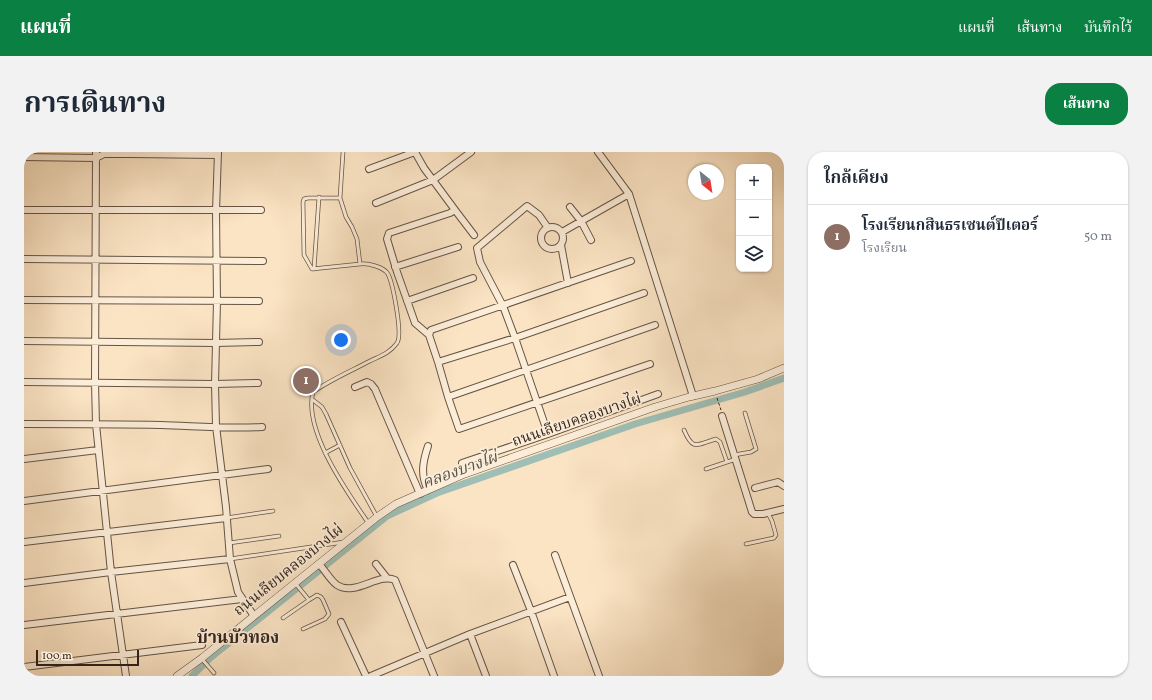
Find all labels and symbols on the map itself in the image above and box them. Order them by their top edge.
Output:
north arrow [688,164,724,200]
your location [331,330,351,350]
pin: 1 [293,366,319,396]
street label: ถนนเลียบคลองบางไผ่ [509,387,644,453]
water label: คลองบางไผ่ [418,445,503,495]
street label: ถนนเลียบคลองบางไผ่ [229,519,348,622]
district label: บ้านบัวทอง [197,627,279,650]
scale bar [36,648,139,667]

